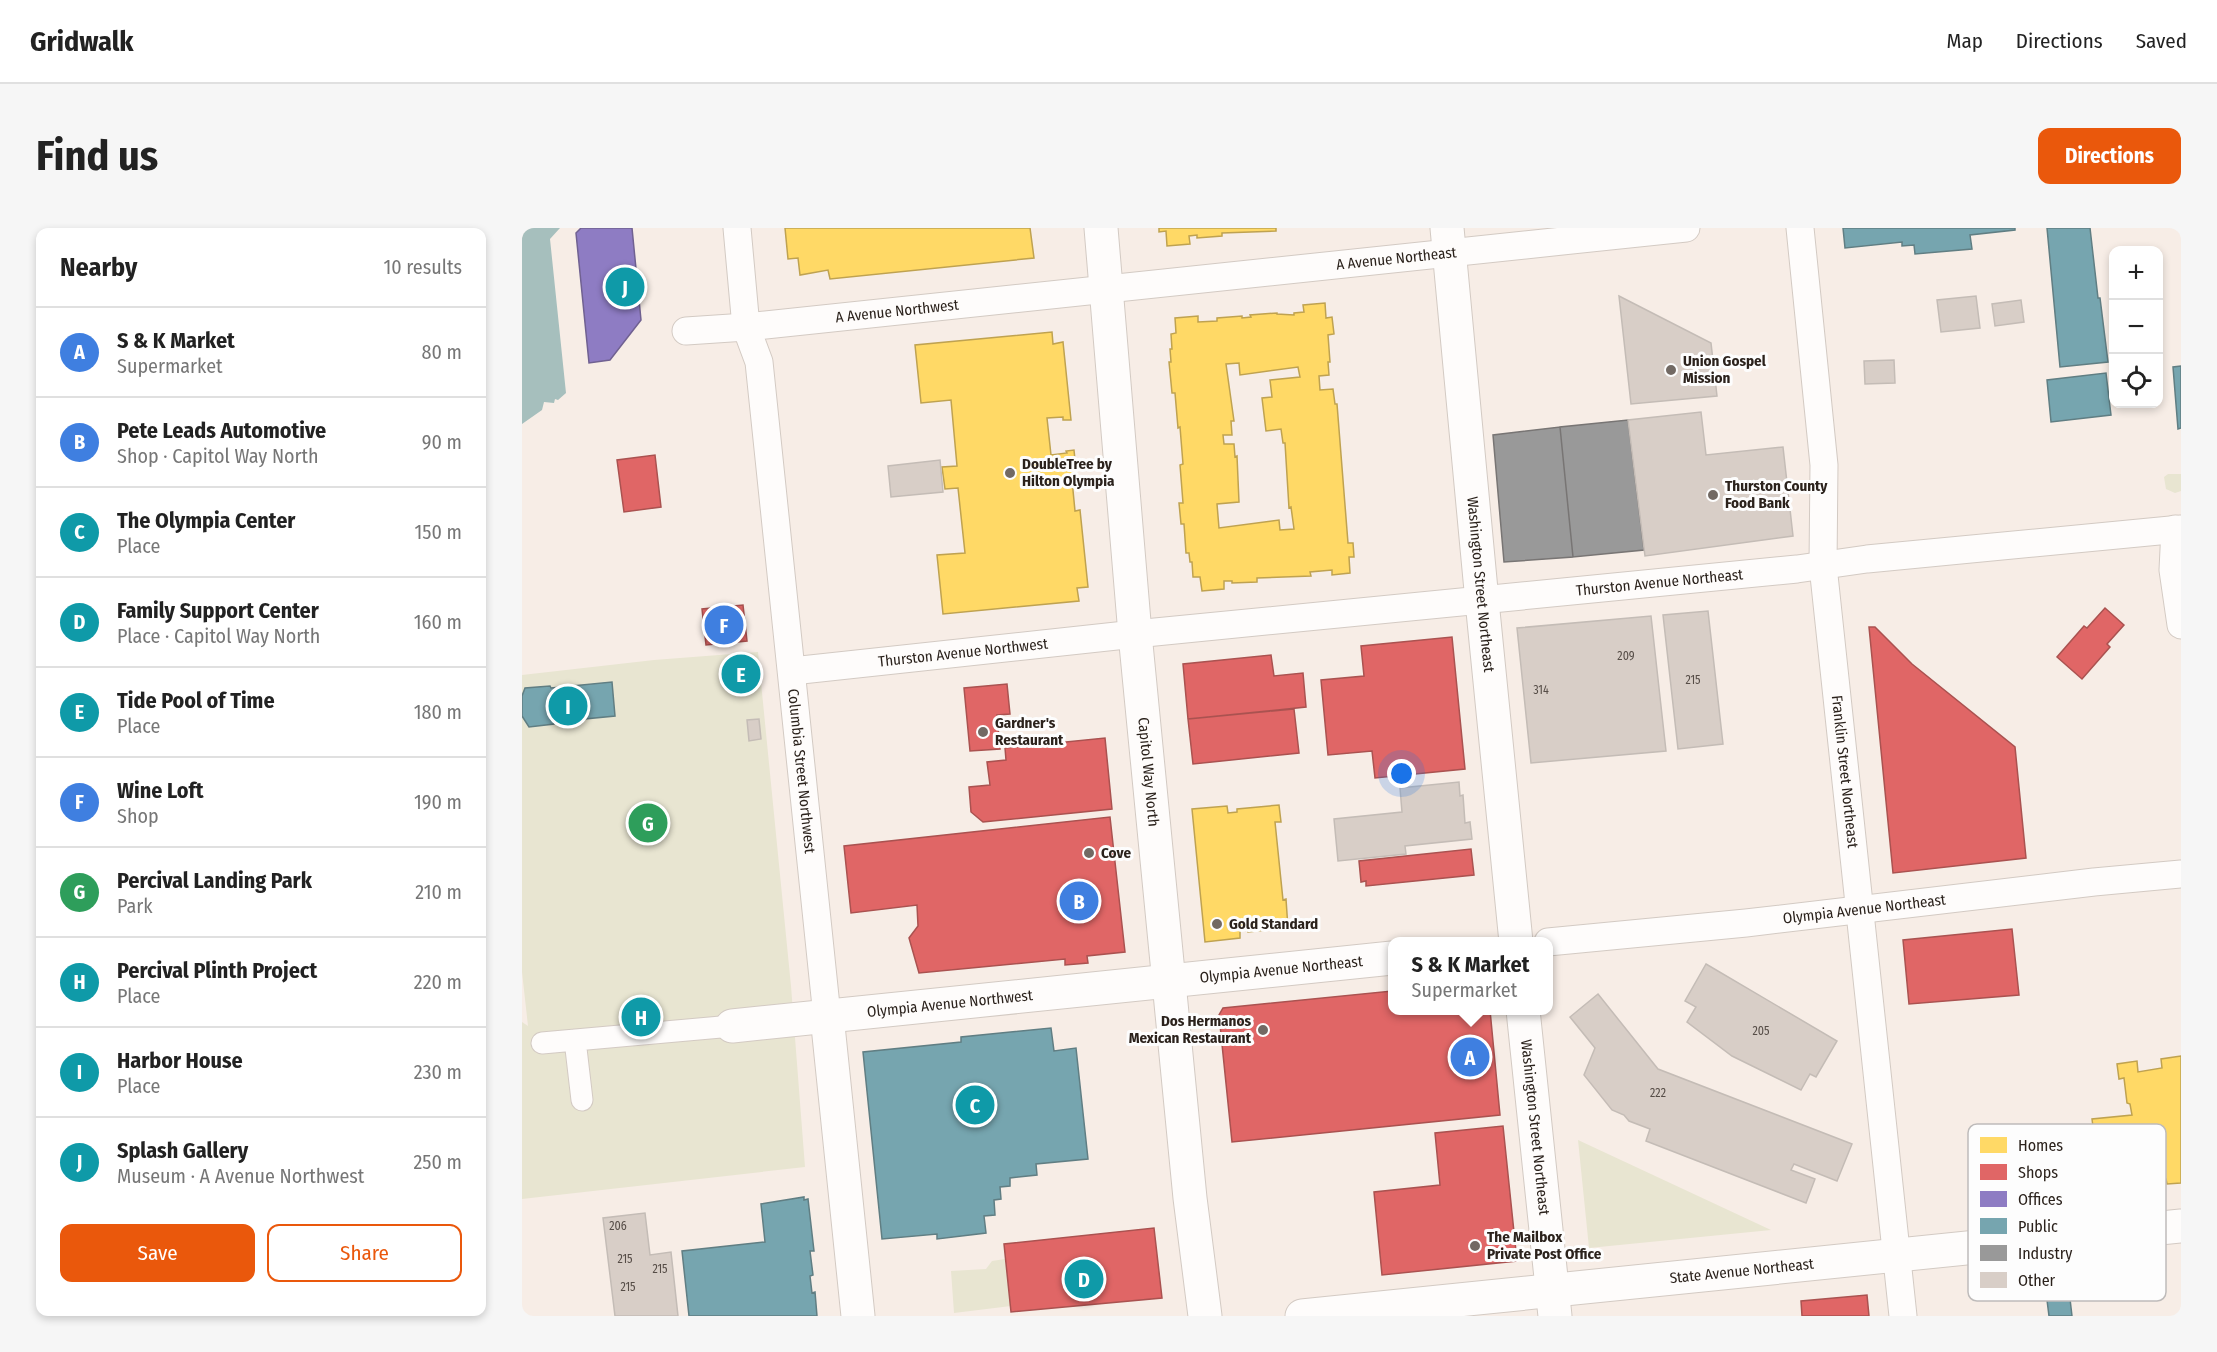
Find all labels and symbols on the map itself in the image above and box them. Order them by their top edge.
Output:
street label: A Avenue Northeast [1335,243,1457,274]
pin: J [606,264,644,310]
street label: A Avenue Northwest [835,296,960,327]
place label: Union Gospel Mission [1683,352,1767,387]
marker: Union Gospel Mission [1664,363,1678,377]
place label: DoubleTree by Hilton Olympia [1022,455,1115,490]
marker: DoubleTree by Hilton Olympia [1003,466,1017,480]
place label: Thurston County Food Bank [1725,477,1828,512]
marker: Thurston County Food Bank [1706,488,1720,502]
street label: Washington Street Northeast [1463,496,1498,673]
street label: Thurston Avenue Northeast [1575,565,1744,600]
pin: F [704,602,744,648]
street label: Thurston Avenue Northwest [877,634,1049,671]
house number: 209 [1617,649,1635,663]
pin: E [722,652,760,696]
house number: 215 [1685,673,1701,687]
house number: 314 [1533,683,1549,697]
pin: I [548,684,588,728]
street label: Columbia Street Northwest [784,688,819,854]
street label: Franklin Street Northeast [1828,694,1862,849]
place label: Gardner's Restaurant [995,714,1064,749]
street label: Capitol Way North [1134,716,1163,827]
marker: Gardner's Restaurant [976,725,990,739]
your location [1387,759,1416,788]
pin: G [628,800,668,846]
place label: Cove [1101,844,1131,862]
marker: Cove [1082,846,1096,860]
pin: B [1060,878,1098,924]
street label: Olympia Avenue Northeast [1782,891,1947,928]
place label: Gold Standard [1229,915,1318,933]
marker: Gold Standard [1210,917,1224,931]
street label: Olympia Avenue Northeast [1199,952,1364,987]
street label: Olympia Avenue Northwest [866,986,1034,1021]
pin: H [622,994,660,1040]
place label: Dos Hermanos Mexican Restaurant [1129,1012,1252,1047]
marker: Dos Hermanos Mexican Restaurant [1256,1023,1270,1037]
house number: 205 [1752,1024,1770,1038]
pin: A [1450,1034,1490,1080]
street label: Washington Street Northeast [1517,1039,1553,1216]
pin: C [956,1082,994,1128]
house number: 222 [1650,1086,1666,1100]
legend [1968,1124,2166,1301]
text: Homes [2018,1136,2063,1155]
text: Shops [2018,1163,2058,1182]
text: Offices [2018,1190,2063,1209]
text: Public [2018,1217,2058,1236]
house number: 206 [609,1219,627,1233]
place label: The Mailbox Private Post Office [1487,1228,1602,1263]
marker: The Mailbox Private Post Office [1468,1239,1482,1253]
text: Industry [2018,1244,2073,1263]
house number: 215 [617,1252,633,1266]
street label: State Avenue Northeast [1669,1255,1815,1287]
pin: D [1064,1256,1104,1302]
house number: 215 [652,1262,668,1276]
text: Other [2018,1271,2056,1290]
house number: 215 [620,1280,636,1294]

